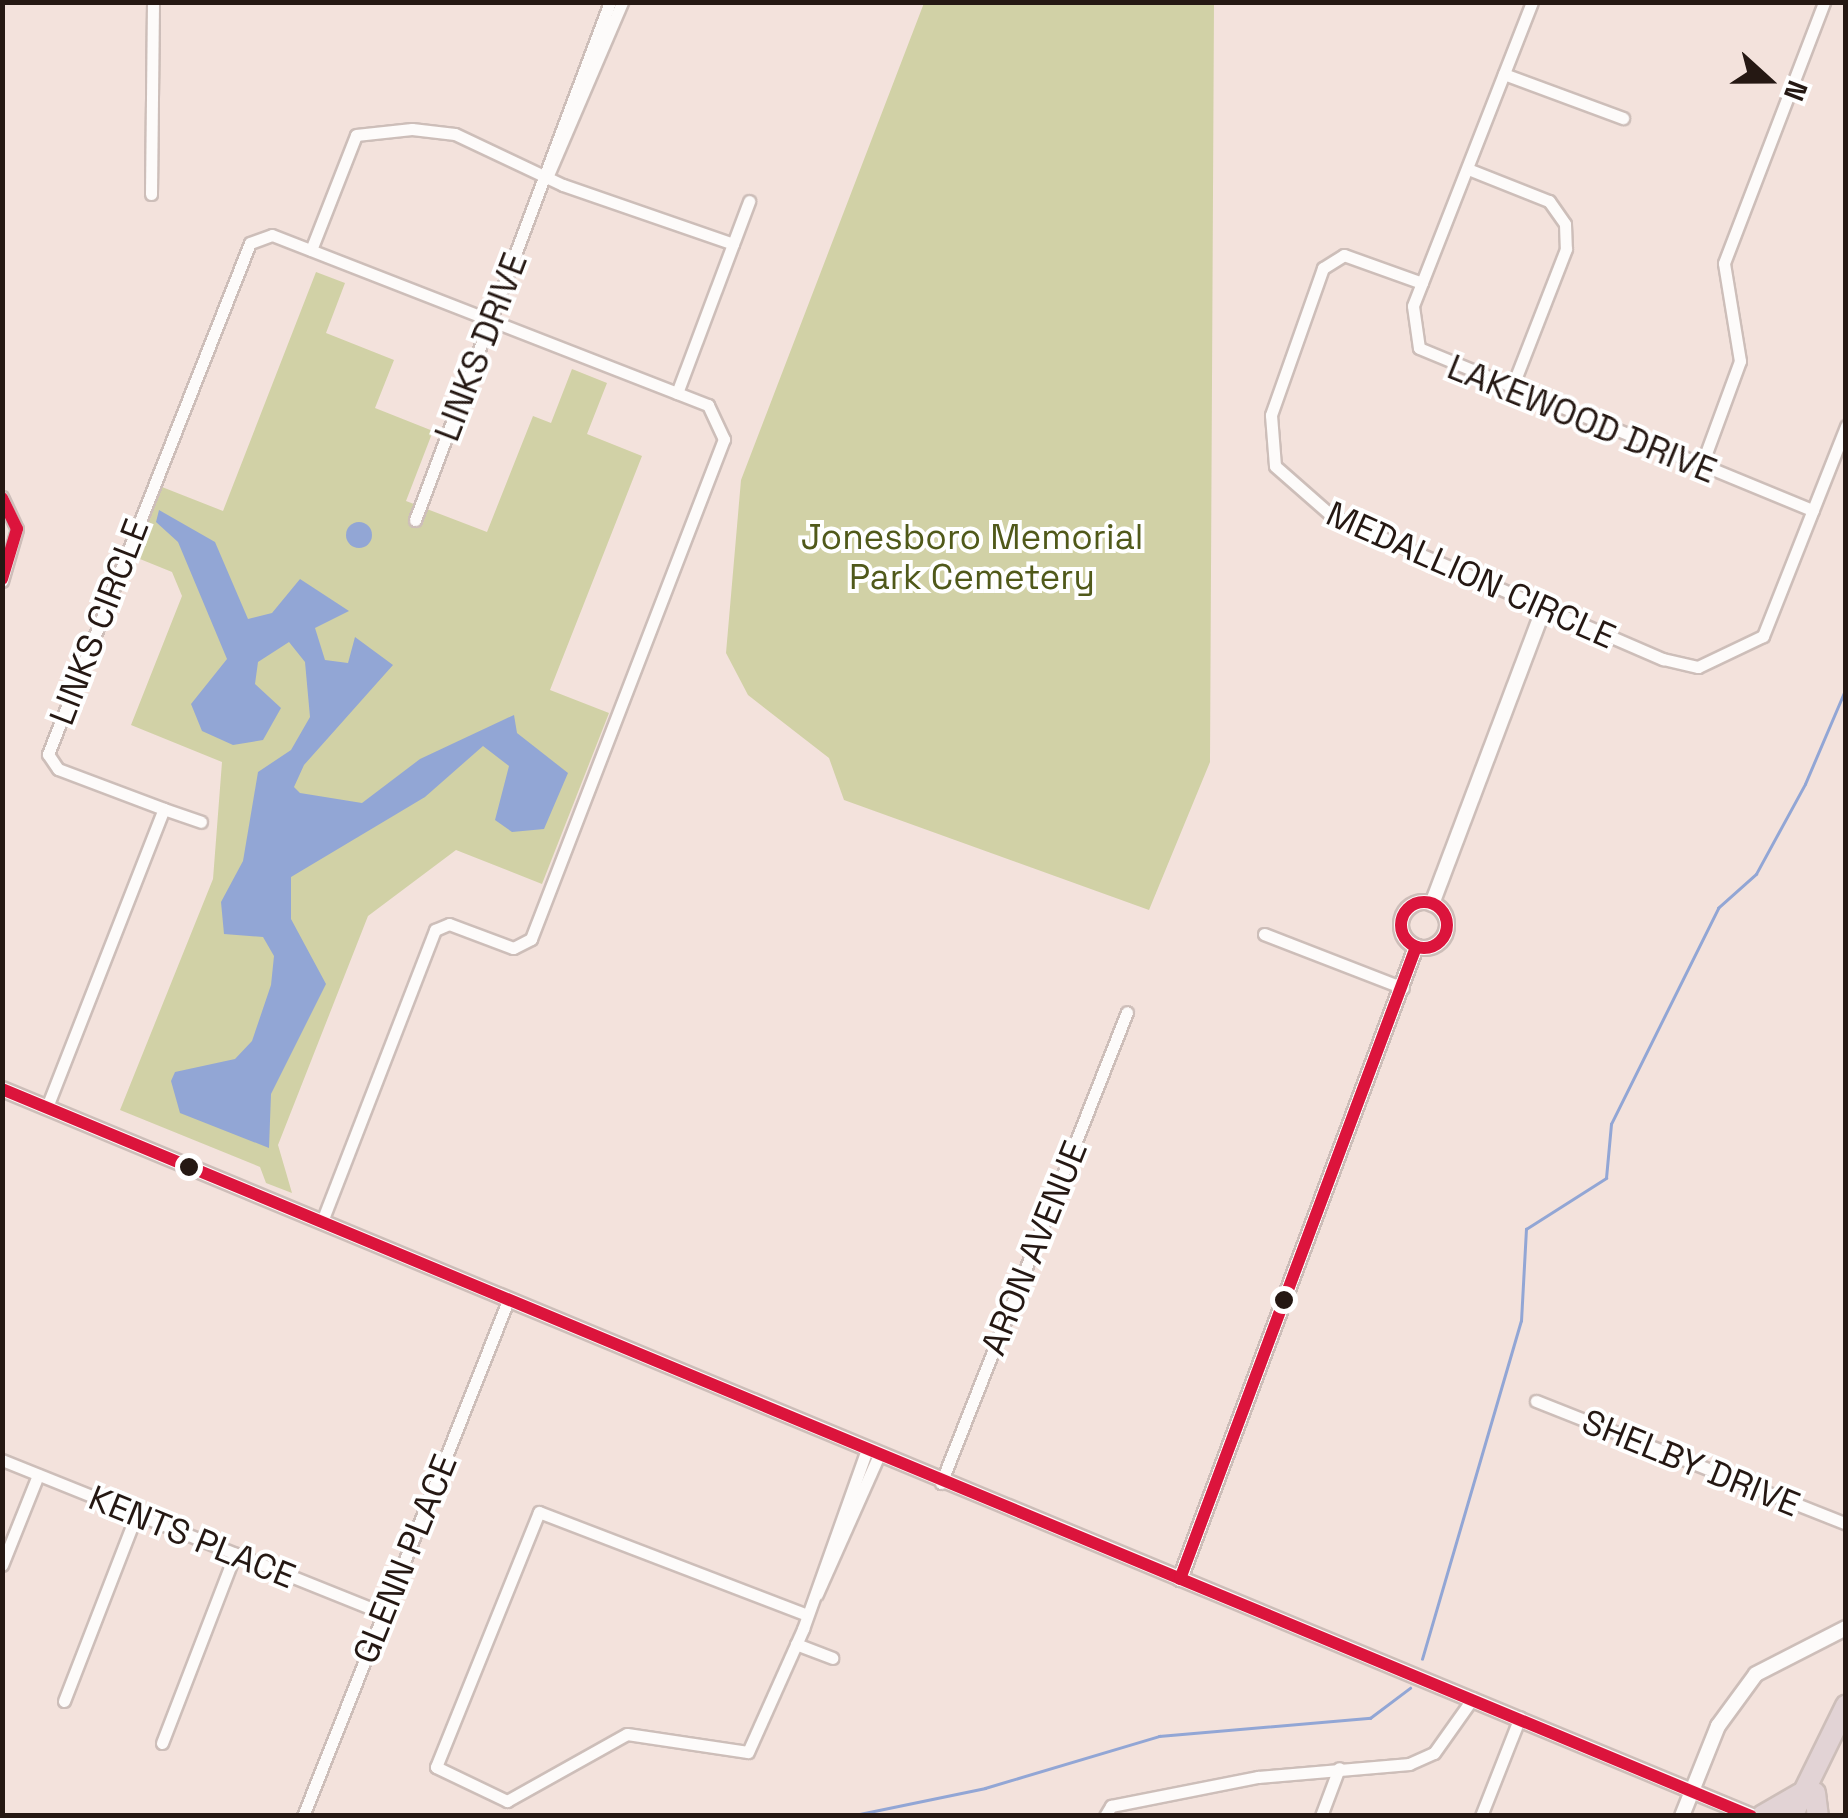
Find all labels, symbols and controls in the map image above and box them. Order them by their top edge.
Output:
north arrow [1718,30,1818,130]
text: N [1776,76,1816,106]
street label: LINKS DRIVE [426,247,536,447]
street label: LAKEWOOD DRIVE [1442,346,1722,492]
street label: MEDALLION CIRCLE [1320,492,1622,658]
street label: LINKS CIRCLE [41,513,157,731]
park label: Jonesboro Memorial Park Cemetery [801,516,1143,598]
street label: ARON AVENUE [972,1135,1096,1361]
unlabelled marker [179,1157,199,1177]
unlabelled marker [1274,1290,1294,1310]
street label: SHELBY DRIVE [1576,1400,1806,1526]
street label: GLENN PLACE [344,1448,466,1670]
street label: KENTS PLACE [83,1477,301,1597]

